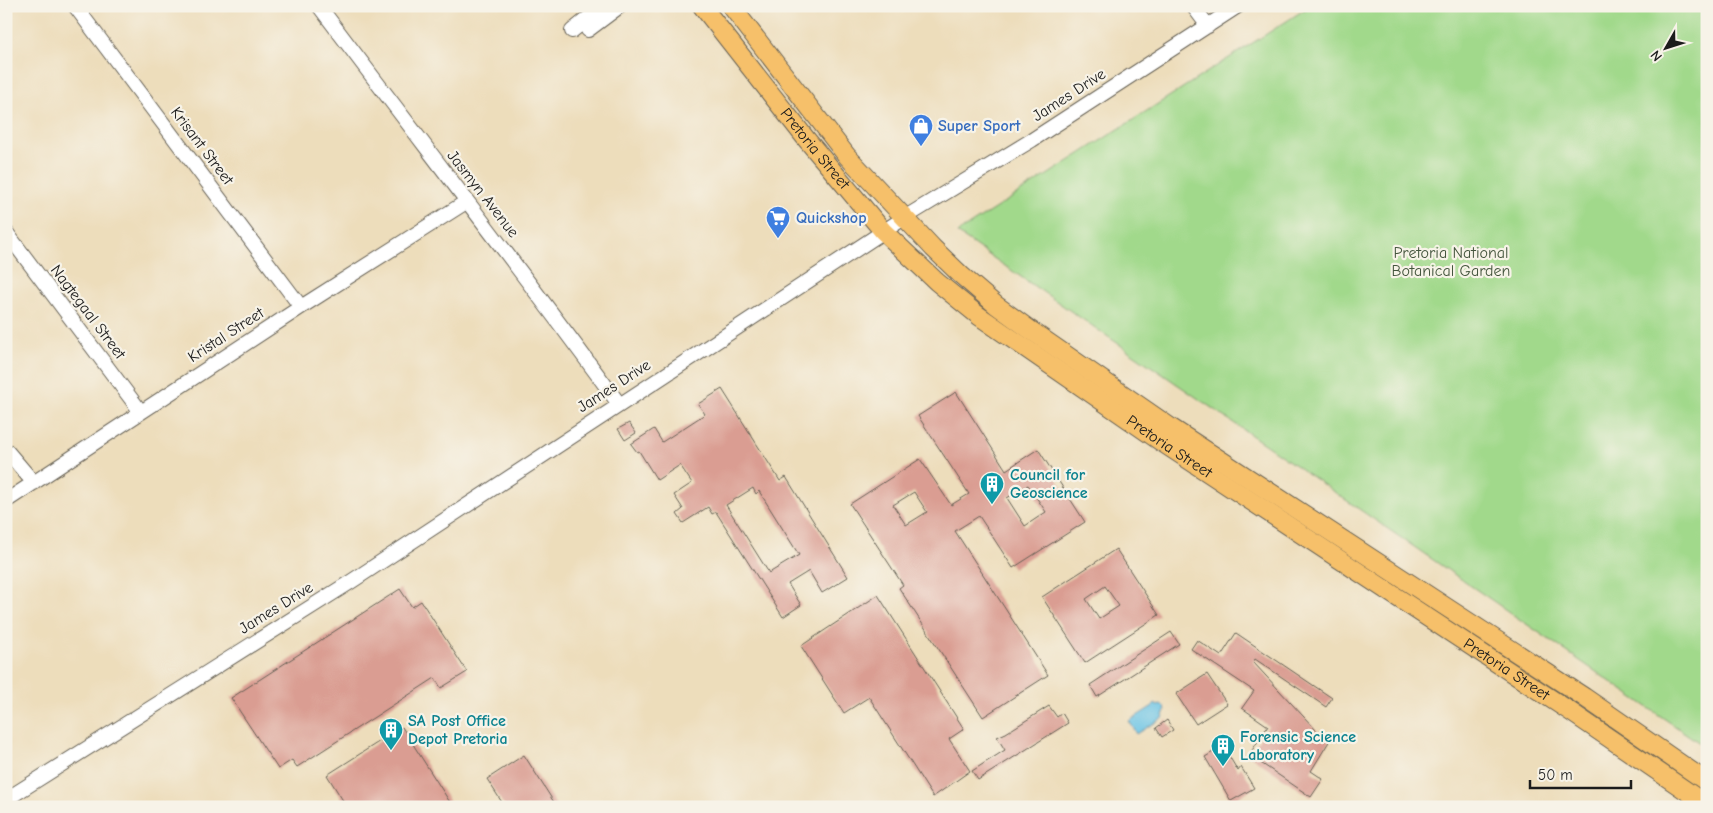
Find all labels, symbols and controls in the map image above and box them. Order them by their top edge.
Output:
north arrow [1640,22,1690,72]
text: N [1647,47,1666,65]
street label: James Drive [1029,65,1109,125]
street label: Krisant Street [167,104,237,189]
street label: Pretoria Street [777,105,854,193]
shop icon: Super Sport [908,113,934,147]
place label: Super Sport [938,117,1021,135]
street label: Jasmyn Avenue [443,147,523,241]
supermarket icon: Quickshop [765,205,791,239]
place label: Quickshop [796,209,866,227]
park label: Pretoria National Botanical Garden [1392,244,1510,280]
street label: Nagtegaal Street [47,261,130,363]
street label: Kristal Street [185,304,268,366]
street label: James Drive [574,356,654,416]
street label: Pretoria Street [1123,412,1216,482]
place label: Council for Geoscience [1010,466,1088,502]
building icon: Council for Geoscience [979,471,1005,505]
street label: James Drive [236,578,316,638]
street label: Pretoria Street [1460,635,1553,705]
place label: SA Post Office Depot Pretoria [408,712,508,748]
building icon: SA Post Office Depot Pretoria [378,717,404,751]
place label: Forensic Science Laboratory [1240,728,1356,764]
building icon: Forensic Science Laboratory [1210,733,1236,767]
scale bar [1530,758,1632,790]
text: 50 m [1538,766,1573,784]

